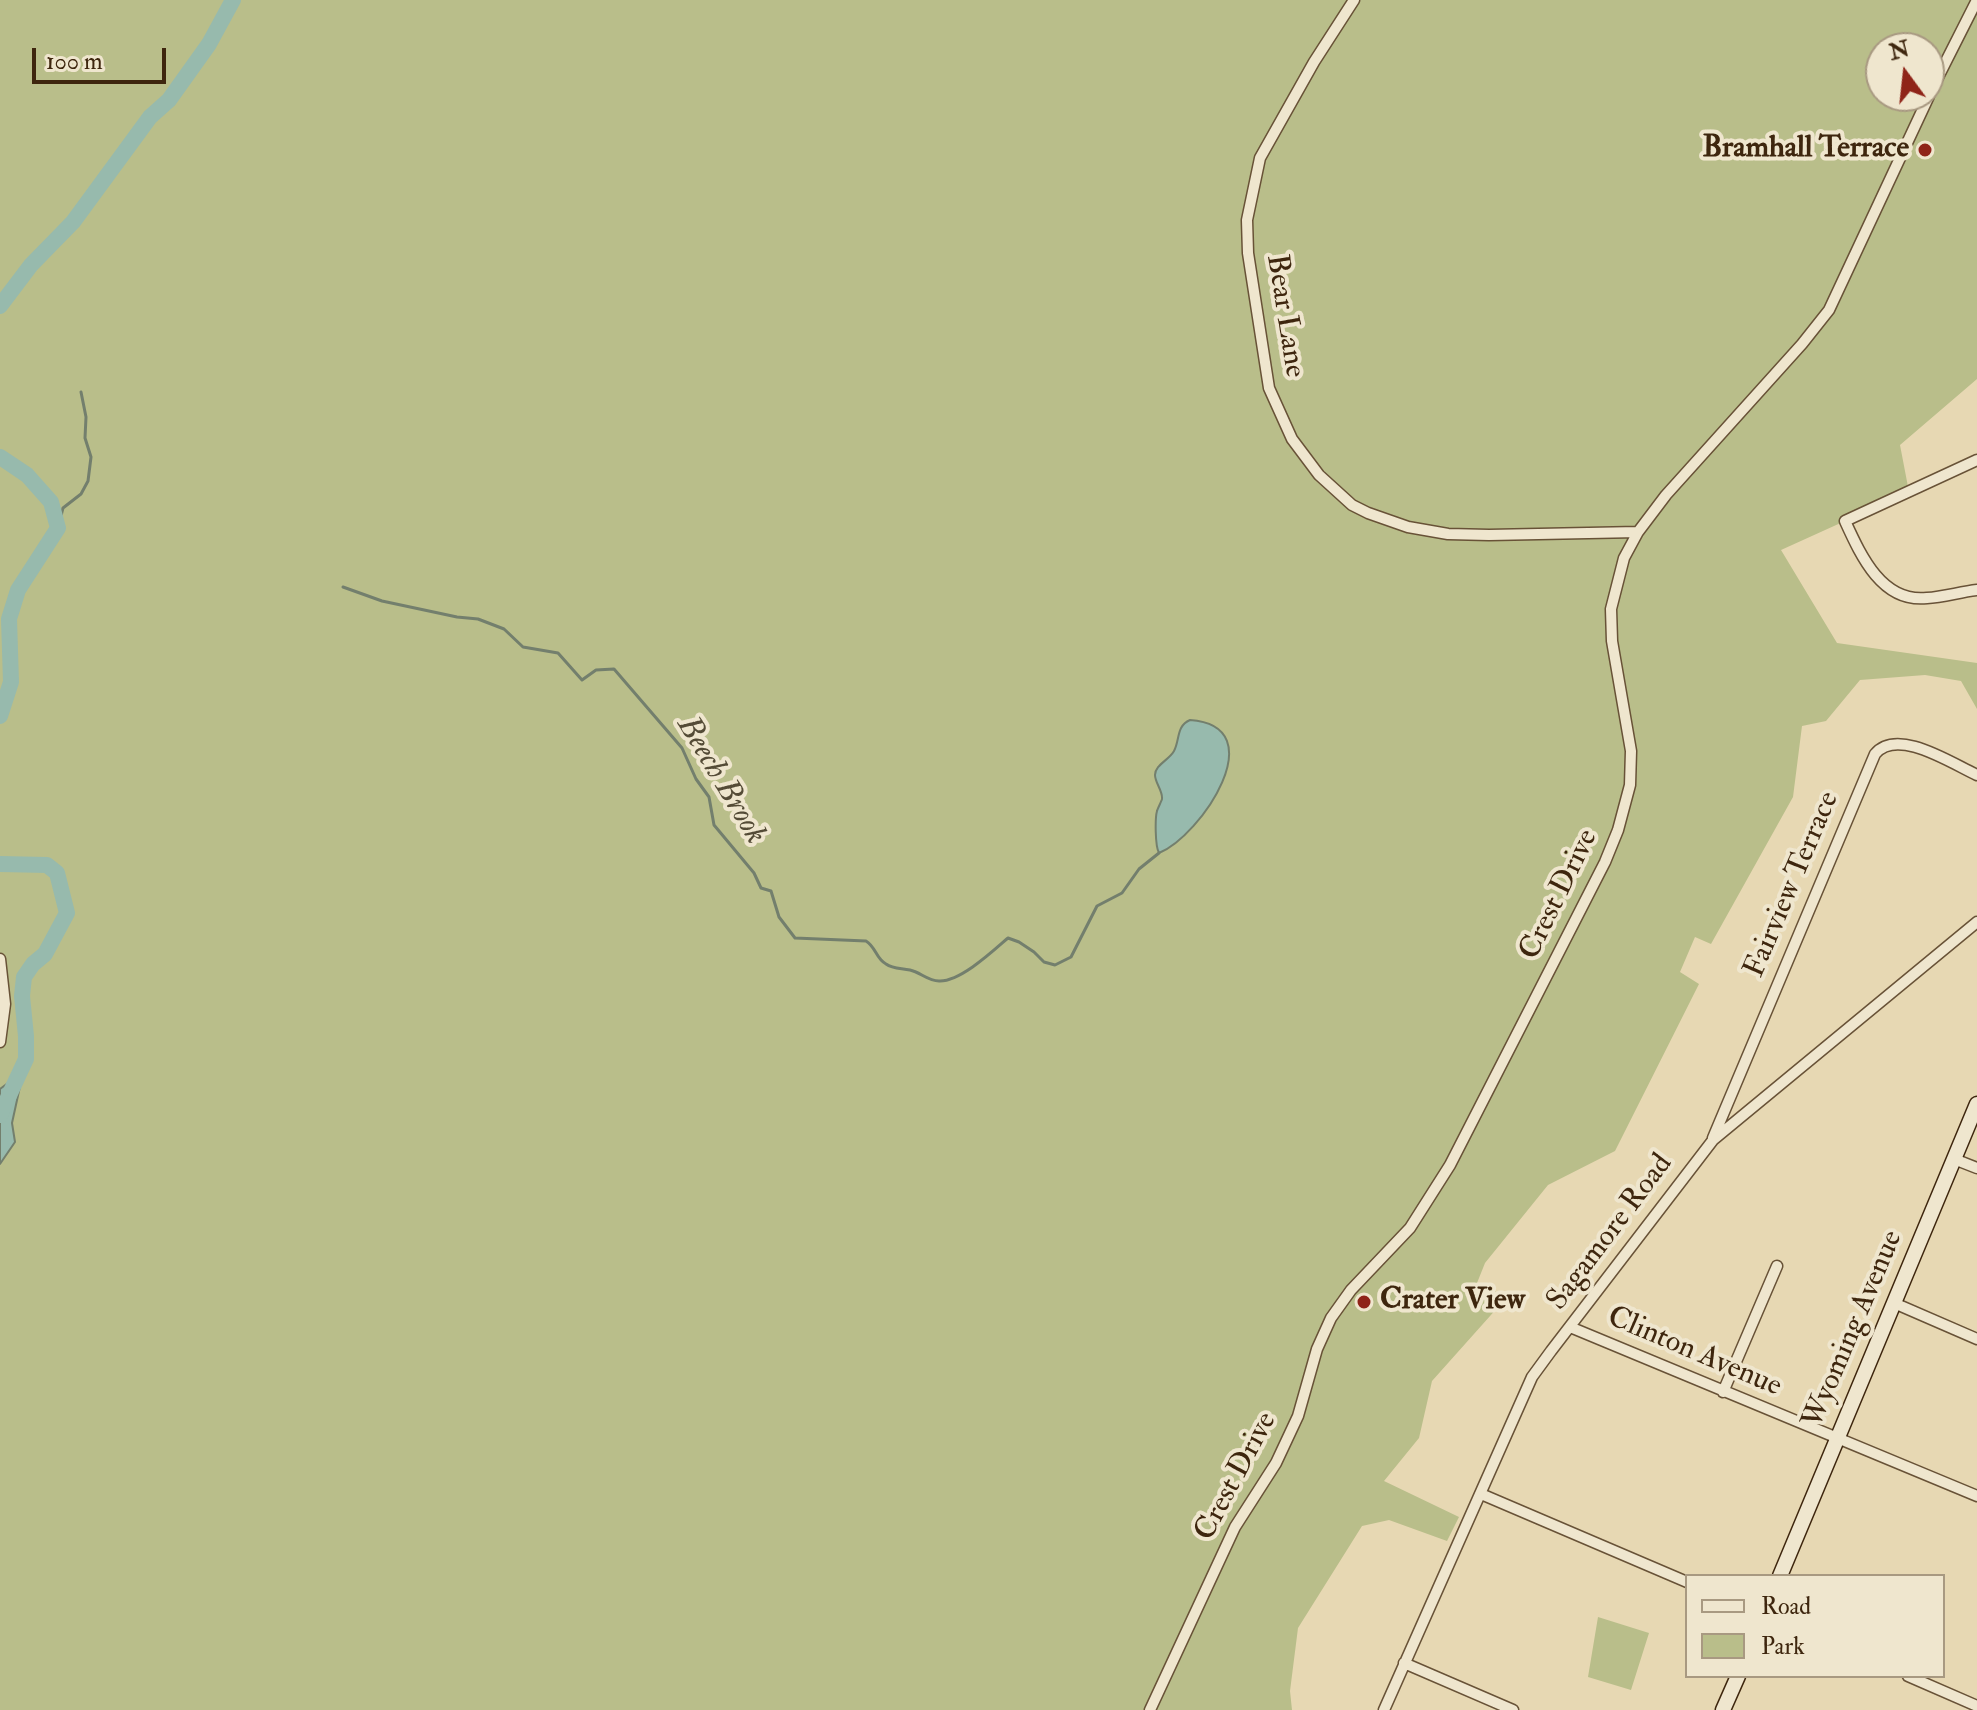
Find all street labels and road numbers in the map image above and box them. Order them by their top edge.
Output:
street label: Bear Lane [1257,252,1311,380]
street label: Fairview Terrace [1738,787,1848,983]
street label: Crest Drive [1513,824,1607,966]
street label: Sagamore Road [1541,1148,1681,1318]
street label: Wyoming Avenue [1796,1226,1912,1434]
street label: Clinton Avenue [1602,1300,1786,1406]
street label: Crest Drive [1188,1407,1286,1547]

